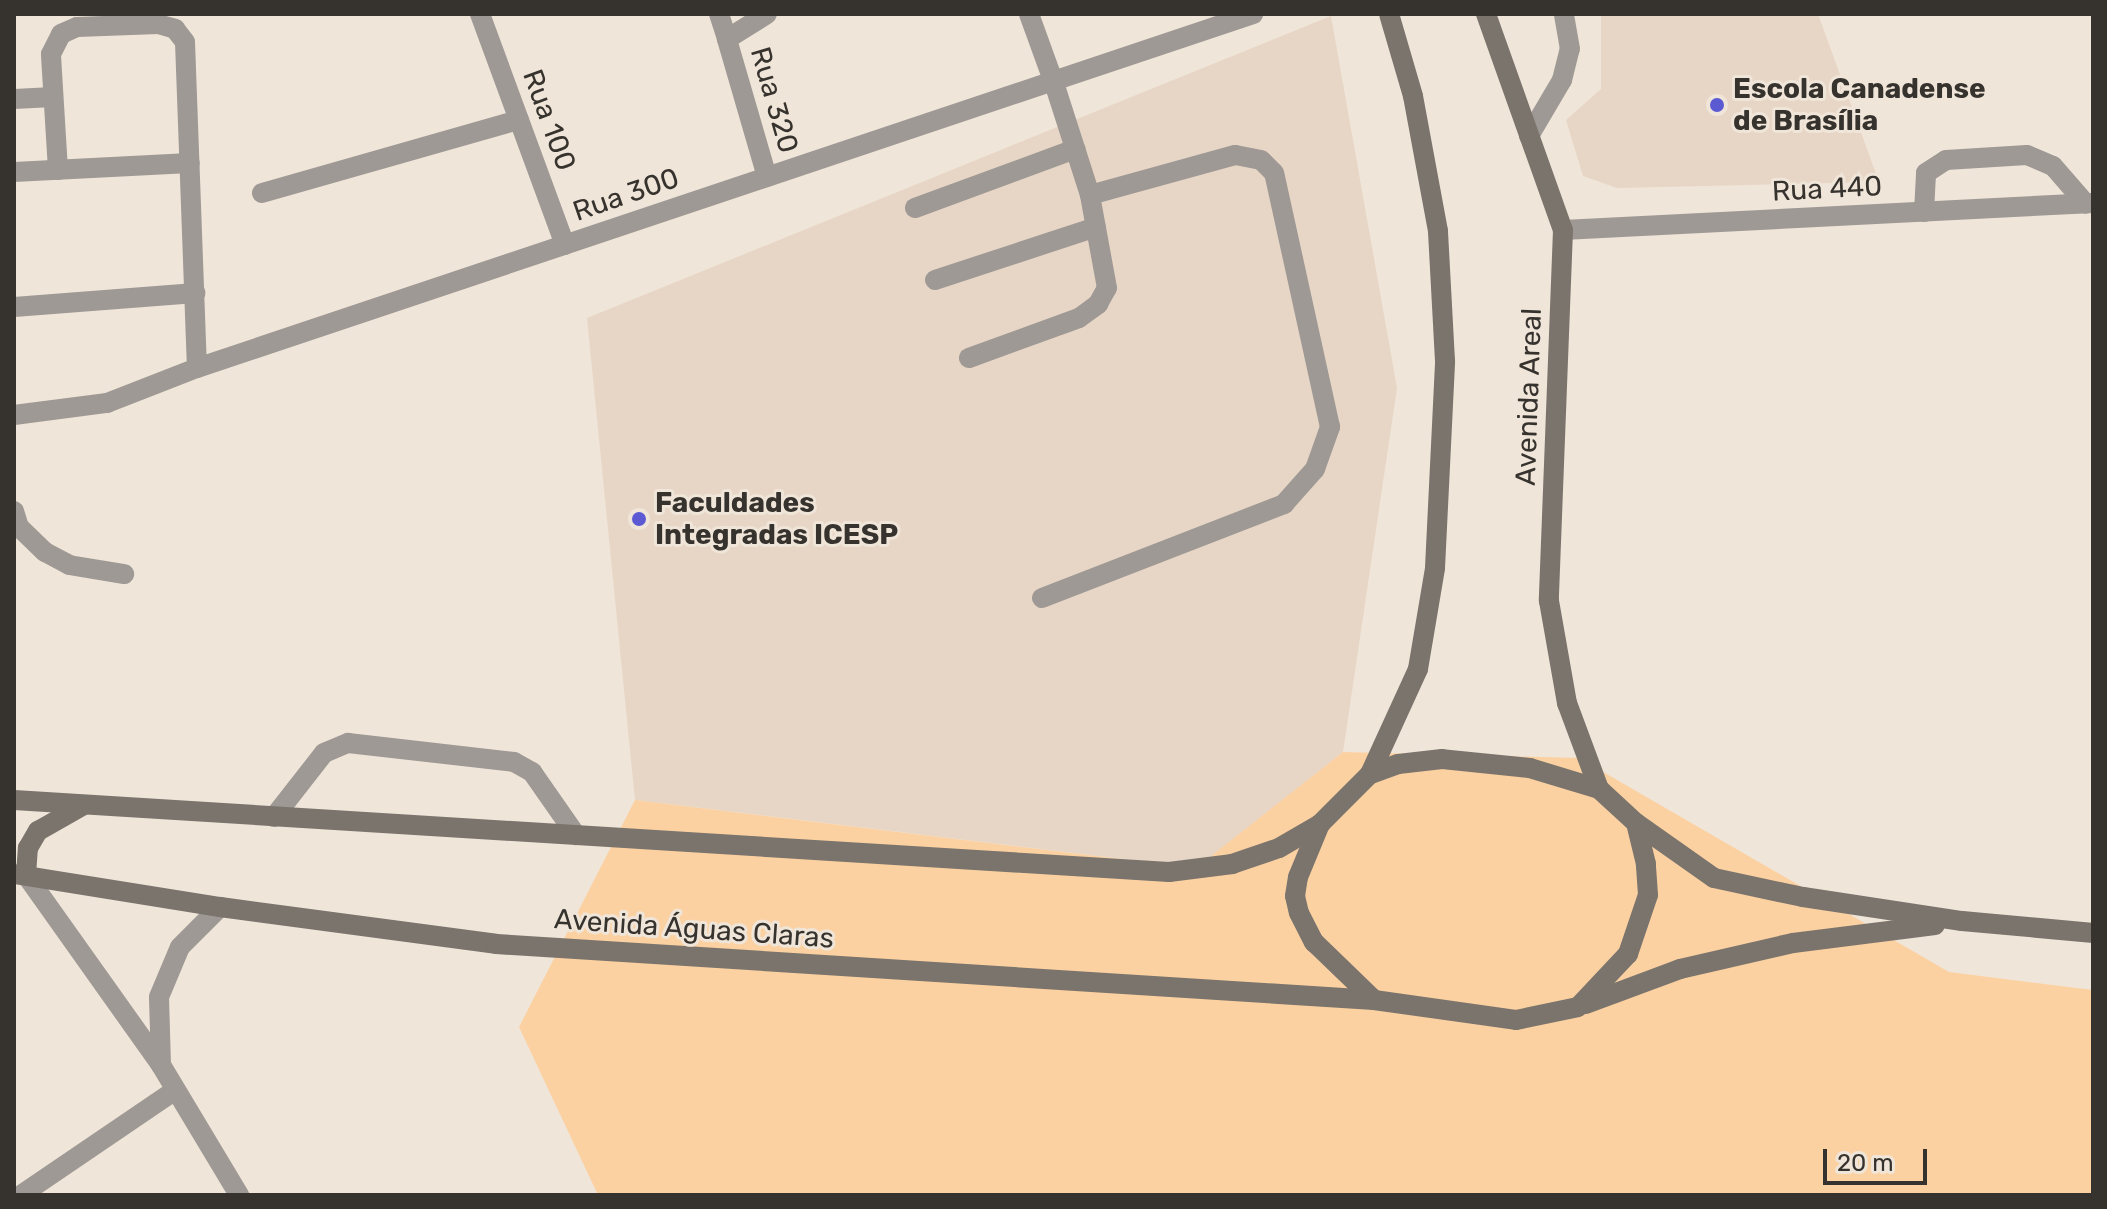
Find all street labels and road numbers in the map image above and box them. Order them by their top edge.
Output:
street label: Rua 320 [743,43,805,157]
street label: Rua 100 [515,65,583,175]
street label: Rua 300 [569,161,683,229]
street label: Rua 440 [1771,169,1883,209]
street label: Avenida Areal [1509,307,1549,487]
street label: Avenida Águas Claras [553,902,835,956]

